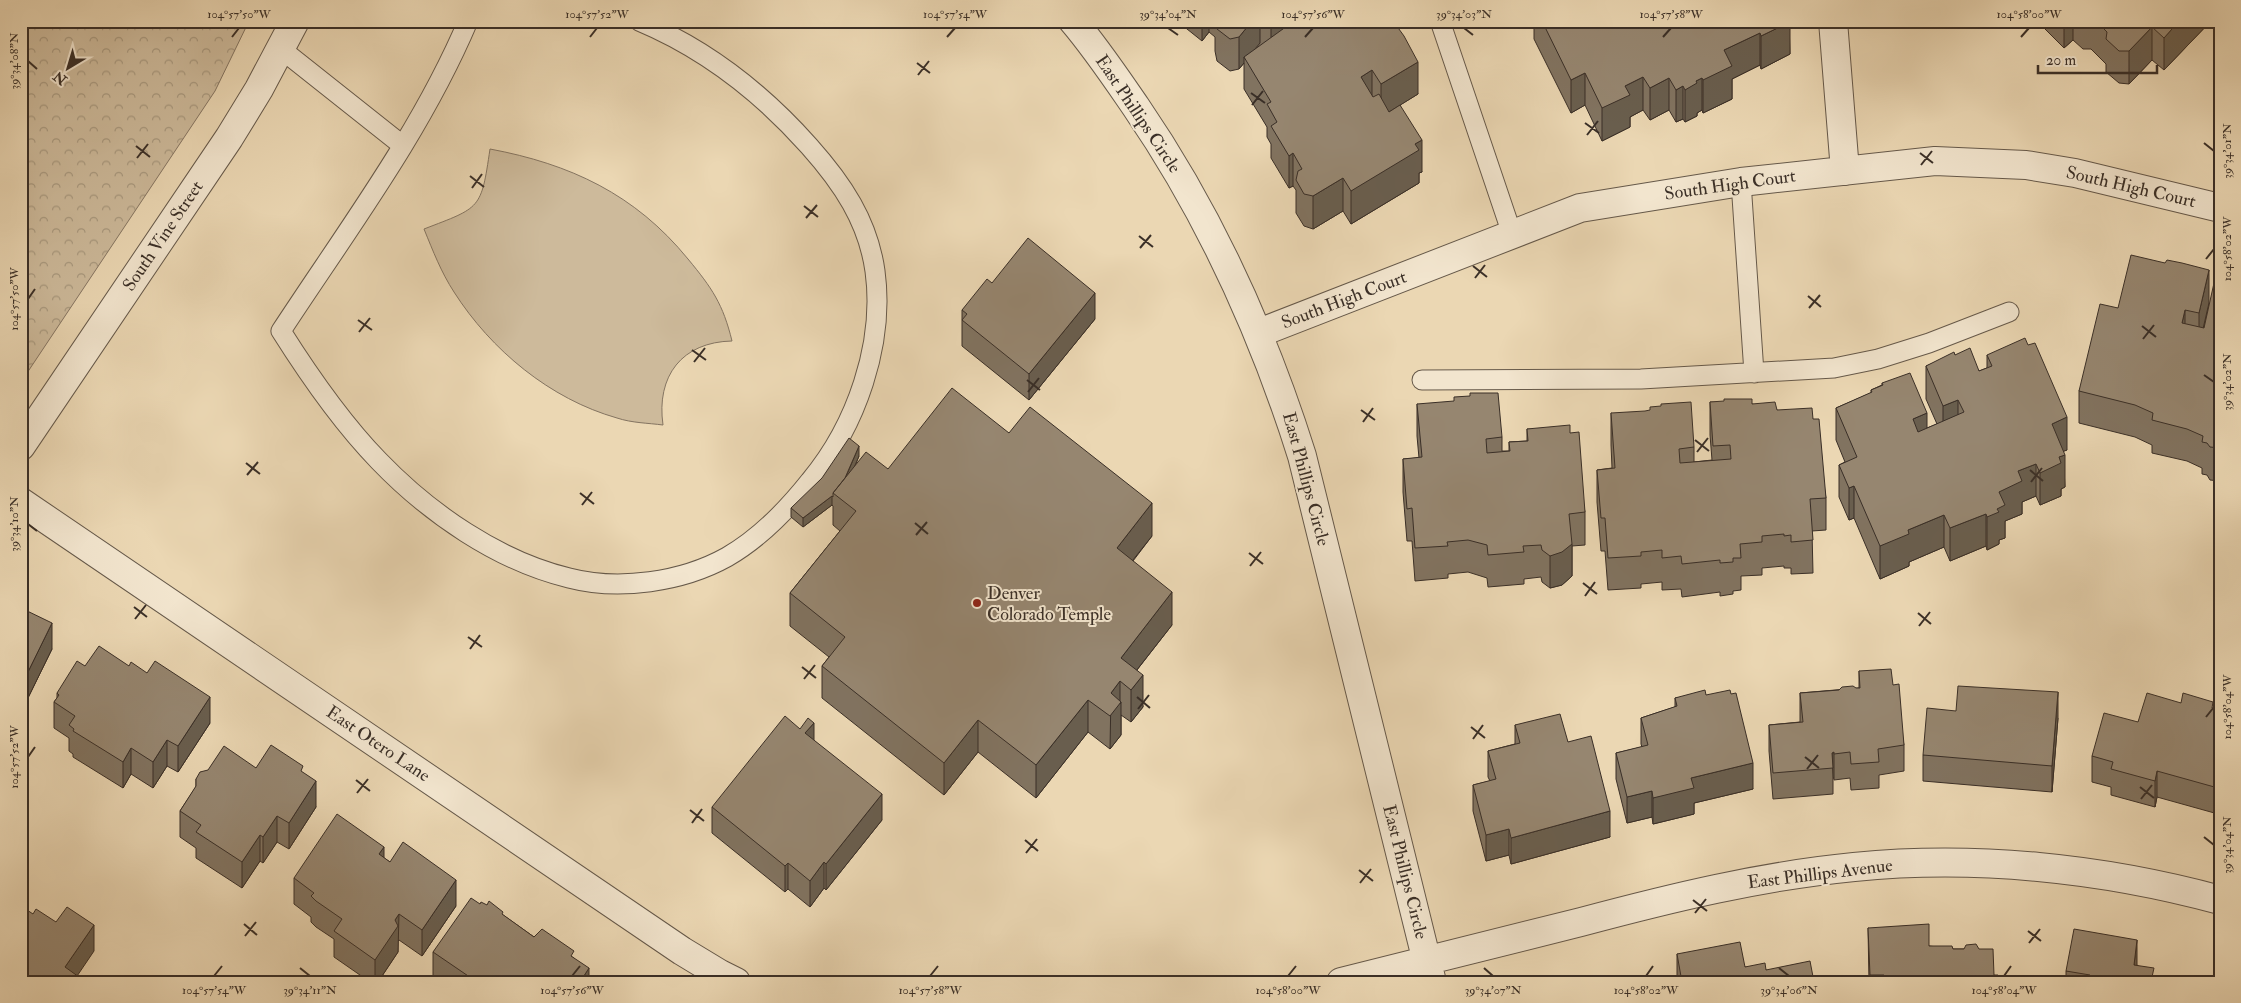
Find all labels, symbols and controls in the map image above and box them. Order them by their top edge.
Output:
text: 104°57'50"W [207,7,272,22]
text: 104°57'52"W [565,7,630,22]
text: 104°57'54"W [923,7,988,22]
text: 39°34'04"N [1139,7,1197,22]
text: 104°57'56"W [1281,7,1346,22]
text: 39°34'03"N [1436,7,1492,22]
text: 104°57'58"W [1639,7,1703,22]
text: 104°58'00"W [1997,7,2062,22]
text: 39°34'08"N [7,32,22,89]
north arrow [42,42,92,92]
scale bar [2038,42,2157,74]
street label: East Phillips Circle [1090,50,1186,178]
text: 20 m [2046,51,2076,70]
text: N [50,67,71,89]
text: 39°34'01"N [2220,123,2235,179]
street label: South High Court [2064,161,2198,213]
street label: South High Court [1663,164,1797,206]
street label: South Vine Street [118,176,209,296]
text: 104°58'02"W [2220,216,2235,281]
street label: South High Court [1278,265,1410,334]
text: 104°57'50"W [7,266,22,331]
text: 39°34'02"N [2220,353,2235,411]
street label: East Phillips Circle [1277,410,1335,549]
text: 39°34'10"N [7,496,22,552]
place label: Denver Colorado Temple [987,582,1111,626]
marker: Denver Colorado Temple [971,597,983,609]
text: 104°58'04"W [2220,674,2235,740]
street label: East Otero Lane [322,701,435,787]
text: 104°57'52"W [7,724,22,789]
street label: East Phillips Circle [1377,802,1433,942]
text: 39°34'04"N [2220,816,2235,874]
street label: East Phillips Avenue [1746,854,1894,894]
text: 104°57'54"W [182,983,247,998]
text: 39°34'11"N [283,983,337,998]
text: 104°57'56"W [540,983,605,998]
text: 104°57'58"W [898,983,962,998]
text: 104°58'00"W [1256,983,1321,998]
text: 39°34'07"N [1465,983,1522,998]
text: 104°58'02"W [1614,983,1679,998]
text: 39°34'06"N [1760,983,1818,998]
text: 104°58'04"W [1971,983,2037,998]

